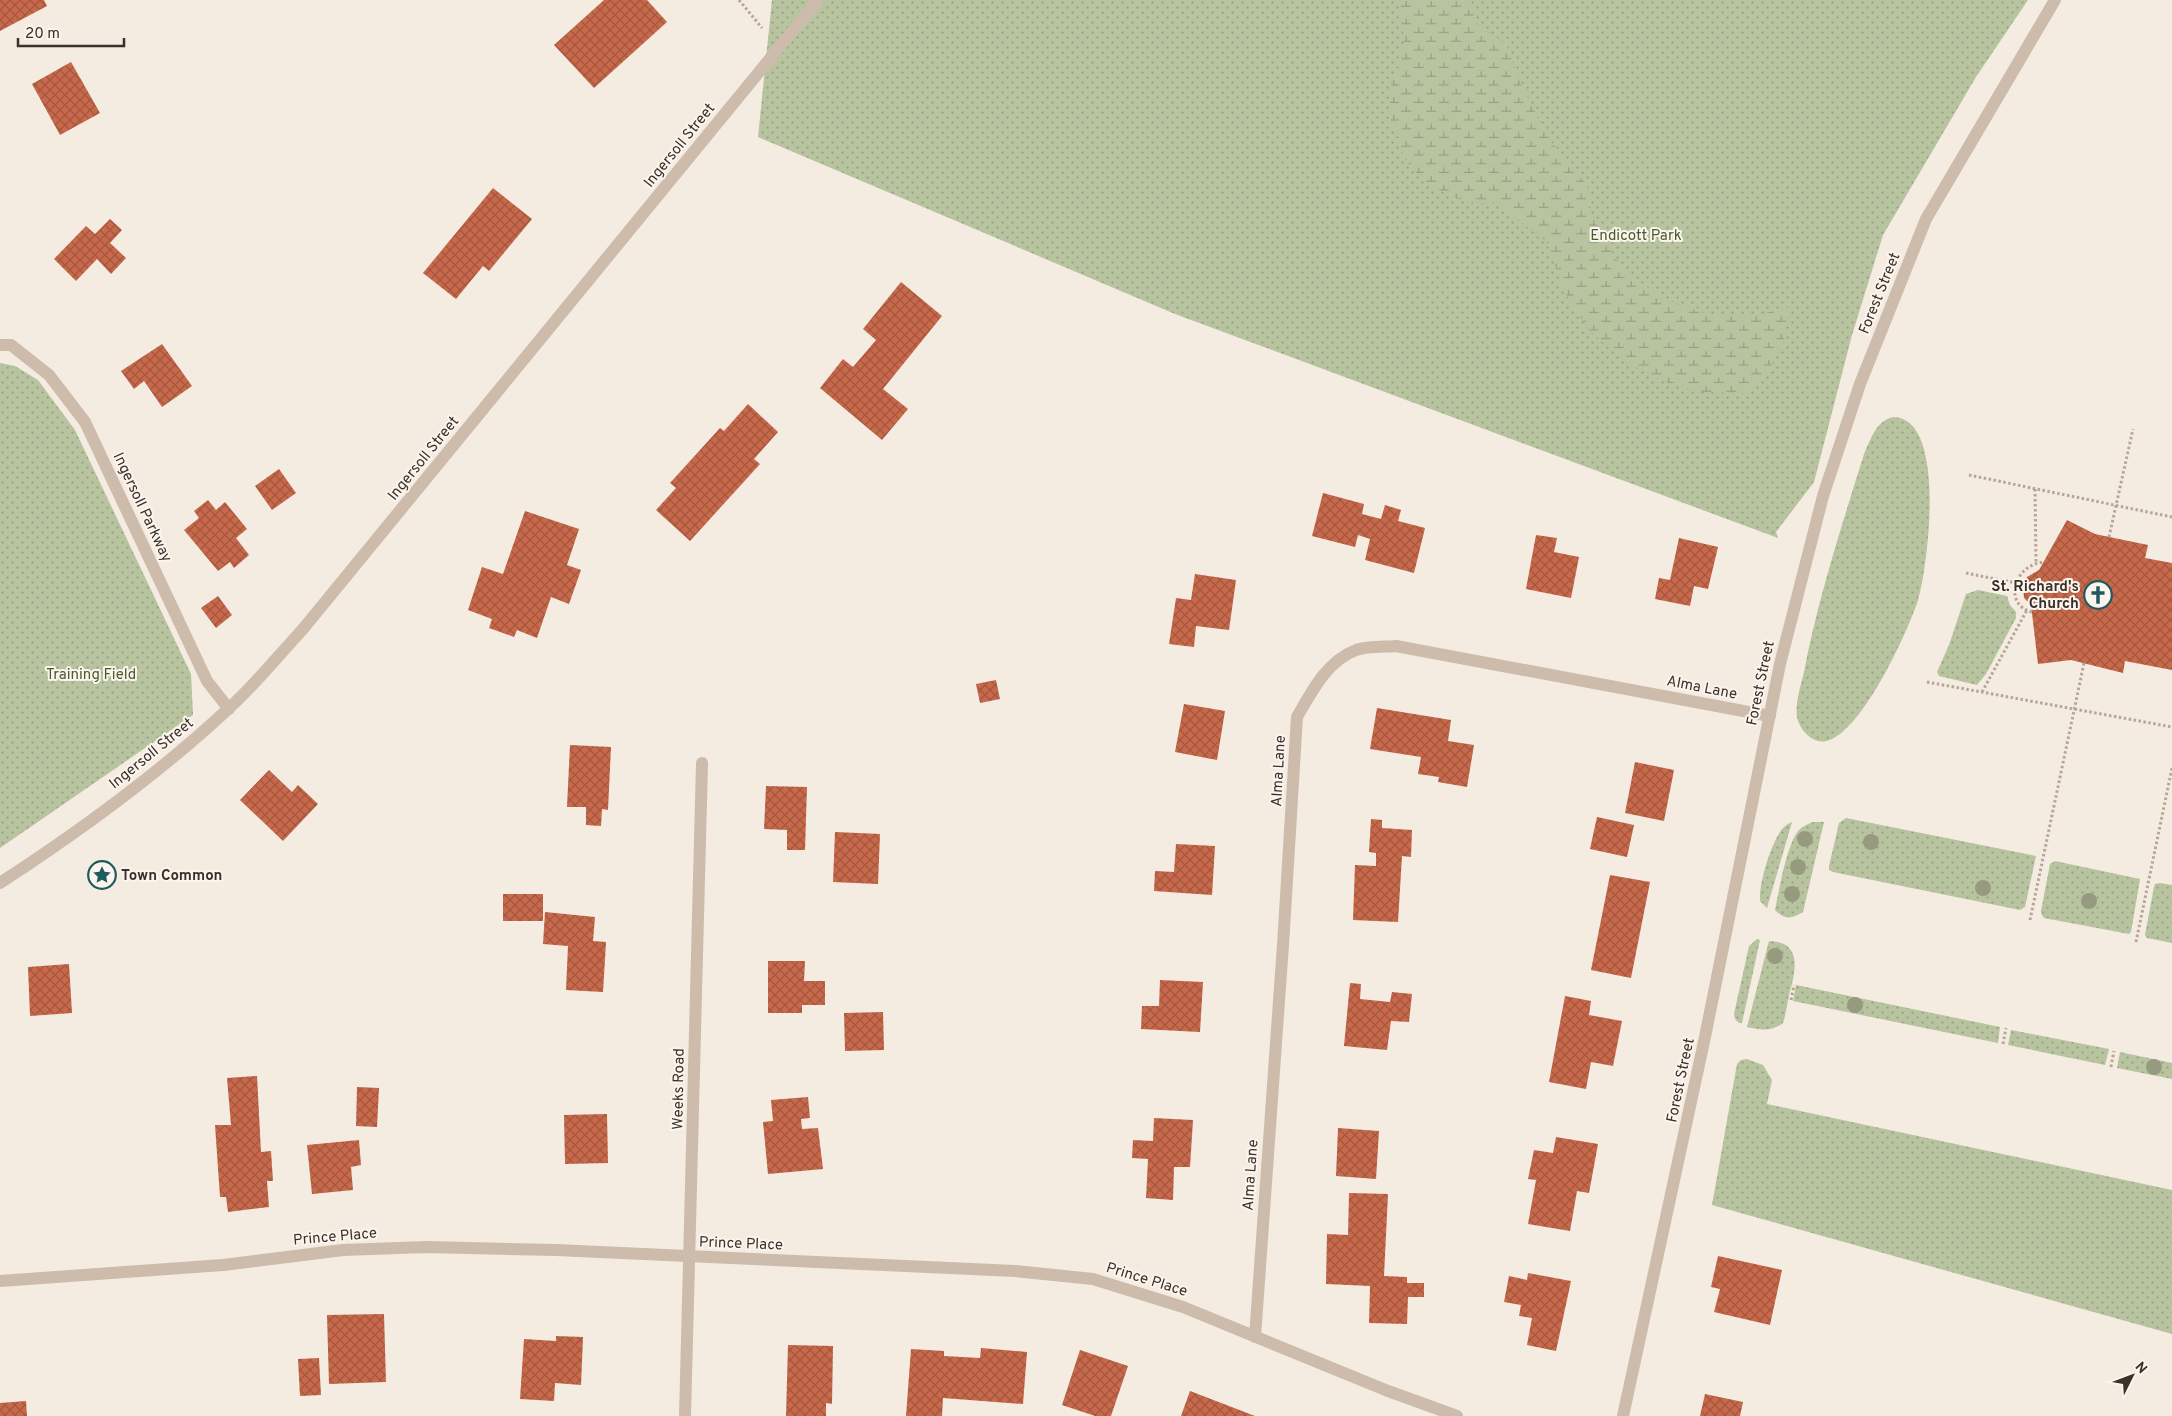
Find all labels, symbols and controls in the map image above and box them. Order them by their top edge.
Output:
scale bar [18,15,124,47]
text: 20 m [25,25,60,44]
street label: Ingersoll Street [640,100,720,192]
park label: Endicott Park [1590,227,1682,246]
street label: Forest Street [1855,250,1905,337]
street label: Ingersoll Street [384,413,464,505]
street label: Ingersoll Parkway [108,450,175,566]
place label: St. Richard's Church [1991,578,2079,614]
church icon: St. Richard's Church [2083,580,2113,610]
street label: Forest Street [1743,639,1780,727]
park label: Training Field [46,666,136,685]
street label: Alma Lane [1665,672,1739,705]
street label: Ingersoll Street [106,714,198,794]
street label: Alma Lane [1268,735,1291,807]
place icon: Town Common [87,860,117,890]
place label: Town Common [121,867,223,886]
street label: Forest Street [1663,1036,1700,1124]
street label: Weeks Road [669,1048,690,1130]
street label: Alma Lane [1240,1139,1263,1211]
street label: Prince Place [292,1224,378,1251]
street label: Prince Place [699,1234,783,1255]
street label: Prince Place [1104,1259,1190,1302]
north arrow [2107,1351,2157,1401]
text: N [2131,1359,2150,1378]

